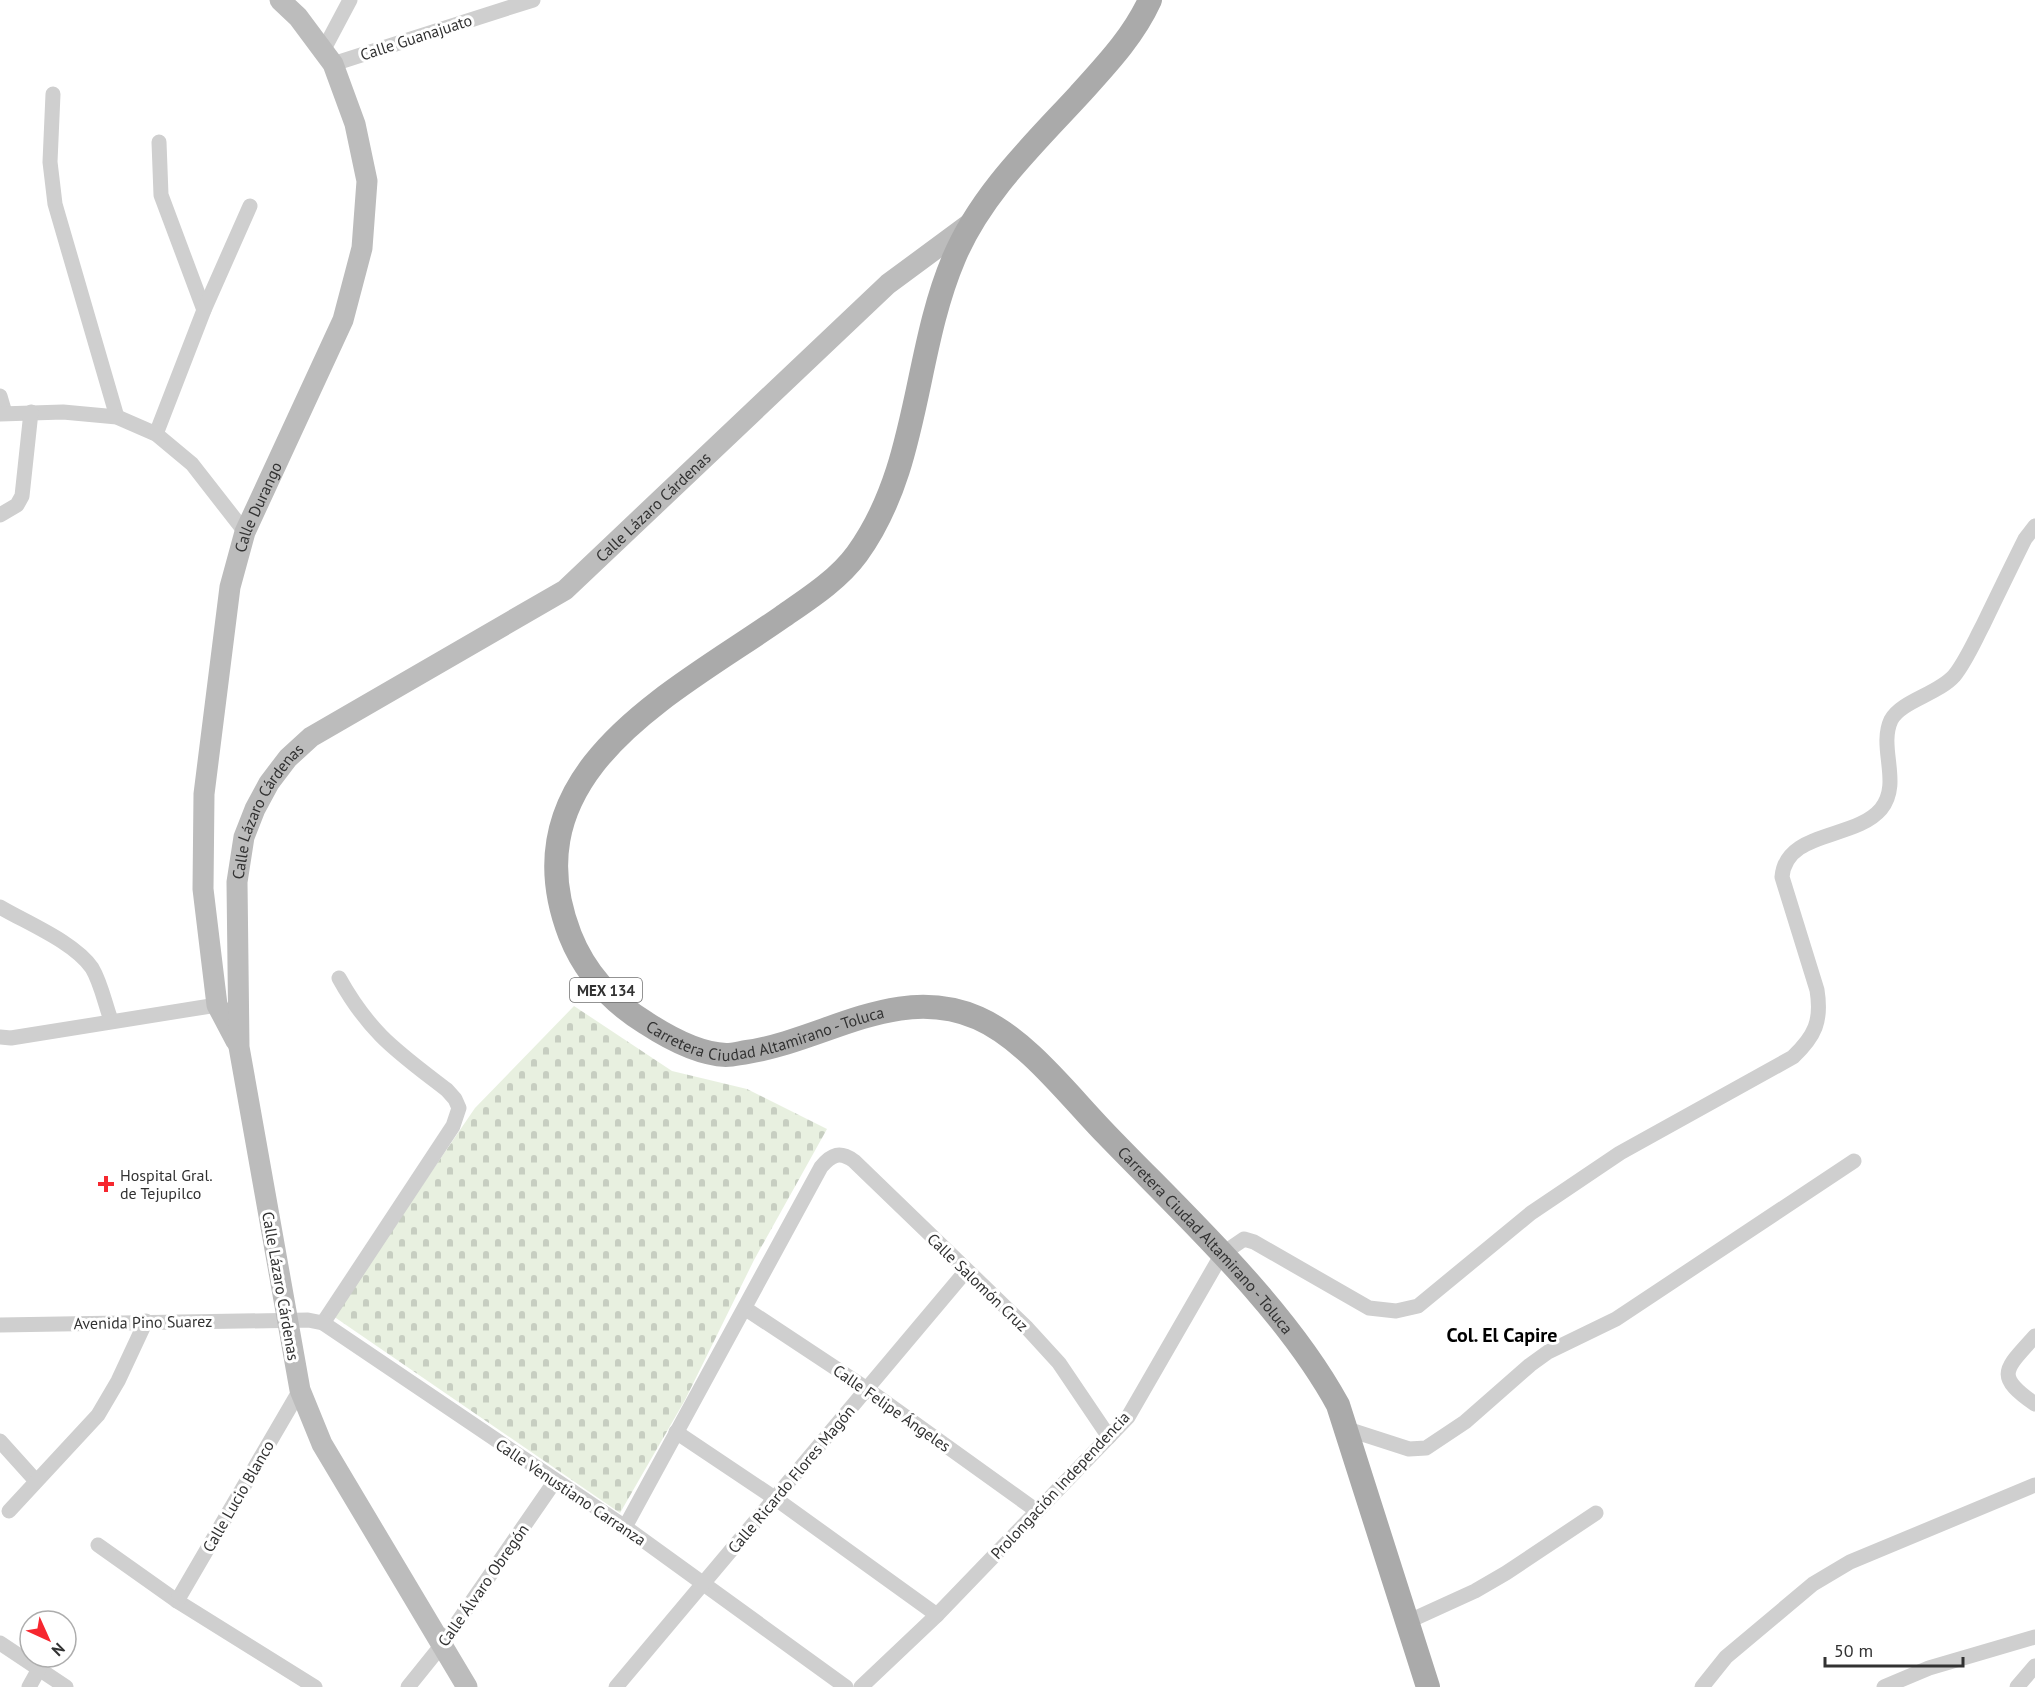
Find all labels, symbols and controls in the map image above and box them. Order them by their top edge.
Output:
street label: Calle Guanajuato [358,10,474,64]
street label: Calle Lázaro Cárdenas [591,447,715,566]
street label: Calle Durango [230,459,286,555]
street label: Calle Lázaro Cárdenas [228,739,308,881]
road number: MEX 134 [570,978,642,1002]
street label: Carretera Ciudad Altamirano - Toluca [641,998,893,1030]
text: Carretera Ciudad Altamirano - Toluca [643,1002,886,1065]
street label: Carretera Ciudad Altamirano - Toluca [1114,1142,1297,1338]
place label: Hospital Gral. de Tejupilco [120,1165,213,1203]
marker: Hospital Gral. de Tejupilco [97,1175,115,1193]
street label: Calle Lázaro Cárdenas [258,1210,304,1362]
street label: Calle Salomón Cruz [923,1229,1033,1335]
street label: Avenida Pino Suarez [73,1311,213,1333]
district label: Col. El Capire [1446,1322,1558,1348]
street label: Calle Felipe Ángeles [829,1360,955,1456]
street label: Calle Ricardo Flores Magón [723,1401,859,1557]
street label: Prolongación Independencia [986,1407,1134,1563]
street label: Calle Venustiano Carranza [492,1434,650,1550]
street label: Calle Lucio Blanco [198,1437,278,1555]
street label: Calle Álvaro Obregón [433,1520,533,1650]
north arrow [18,1609,78,1669]
scale bar [1825,1630,1963,1668]
text: N [48,1639,69,1660]
text: 50 m [1834,1639,1873,1662]

